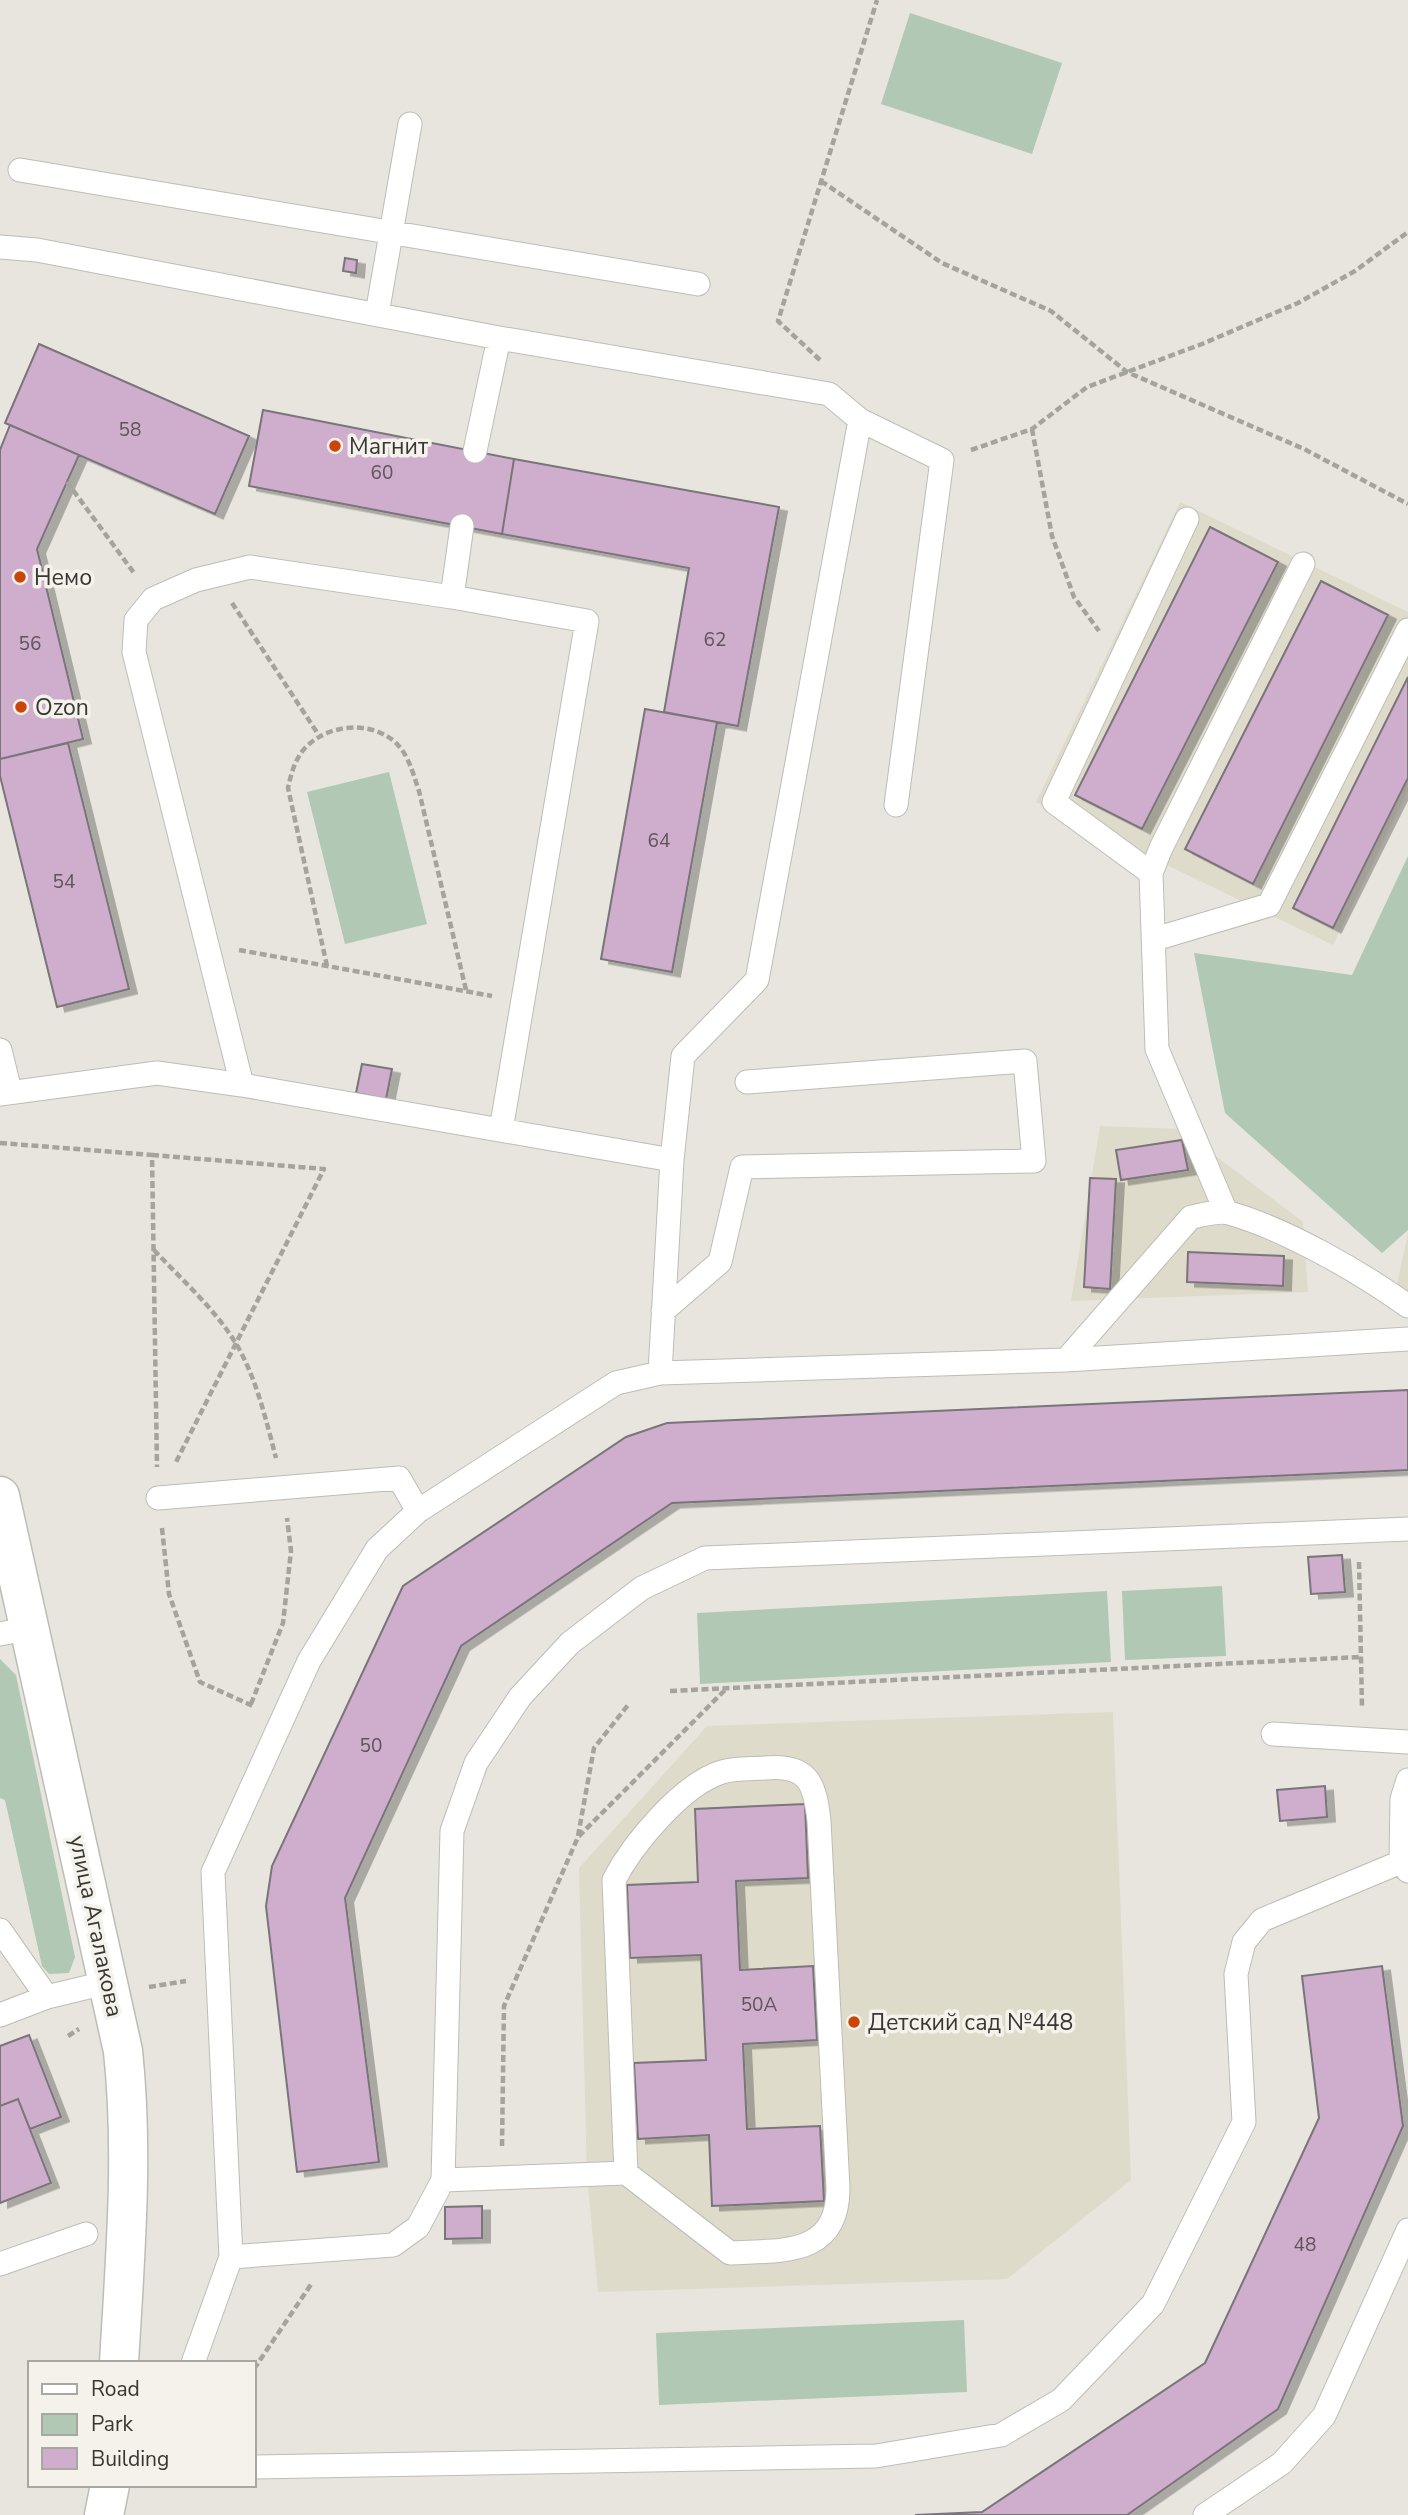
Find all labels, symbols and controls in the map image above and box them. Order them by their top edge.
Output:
house number: 58 [119,417,141,443]
place label: Магнит [349,431,429,462]
marker: Магнит [327,438,343,454]
house number: 60 [371,460,393,486]
place label: Немо [34,562,92,593]
marker: Немо [12,569,28,585]
house number: 62 [704,627,726,653]
house number: 56 [19,631,41,657]
place label: Ozon [35,692,89,723]
marker: Ozon [13,699,29,715]
house number: 64 [648,828,670,854]
house number: 54 [53,869,75,895]
house number: 50 [360,1733,382,1759]
street label: улица Агалакова [62,1832,130,2020]
house number: 50А [741,1992,777,2018]
place label: Детский сад №448 [868,2007,1073,2038]
marker: Детский сад №448 [846,2014,862,2030]
house number: 48 [1294,2232,1316,2258]
legend [28,2361,256,2487]
text: Road [91,2375,140,2403]
text: Park [91,2410,133,2438]
text: Building [91,2445,169,2473]

